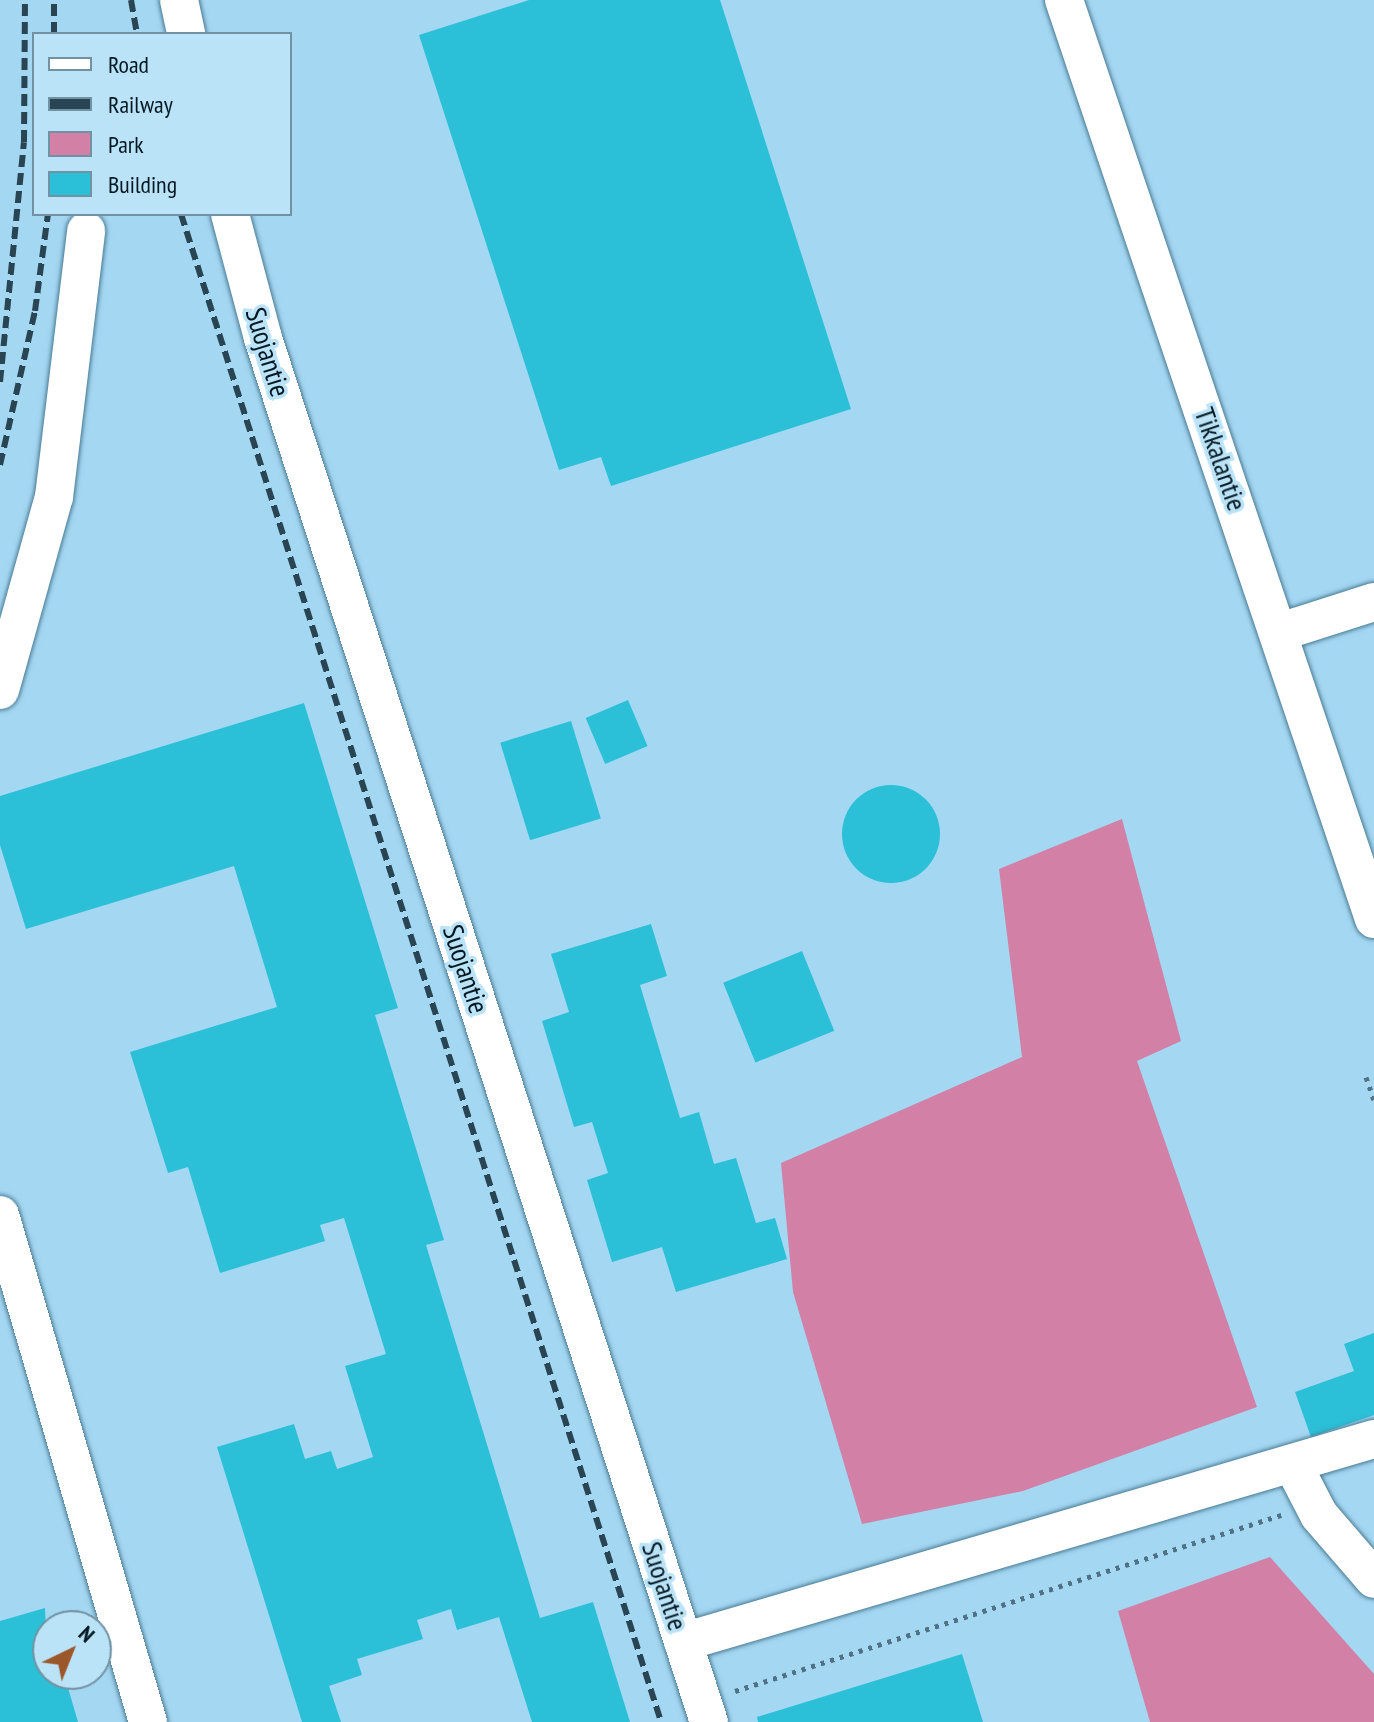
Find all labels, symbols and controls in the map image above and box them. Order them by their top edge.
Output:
legend [32,32,292,216]
text: Road [108,49,149,80]
text: Railway [108,89,173,120]
text: Park [108,129,144,160]
text: Building [108,169,177,200]
street label: Suojantie [239,304,297,400]
street label: Tikkalantie [1188,403,1254,515]
street label: Suojantie [436,920,496,1018]
street label: Suojantie [635,1537,695,1635]
north arrow [32,1610,112,1690]
text: N [73,1620,101,1648]

